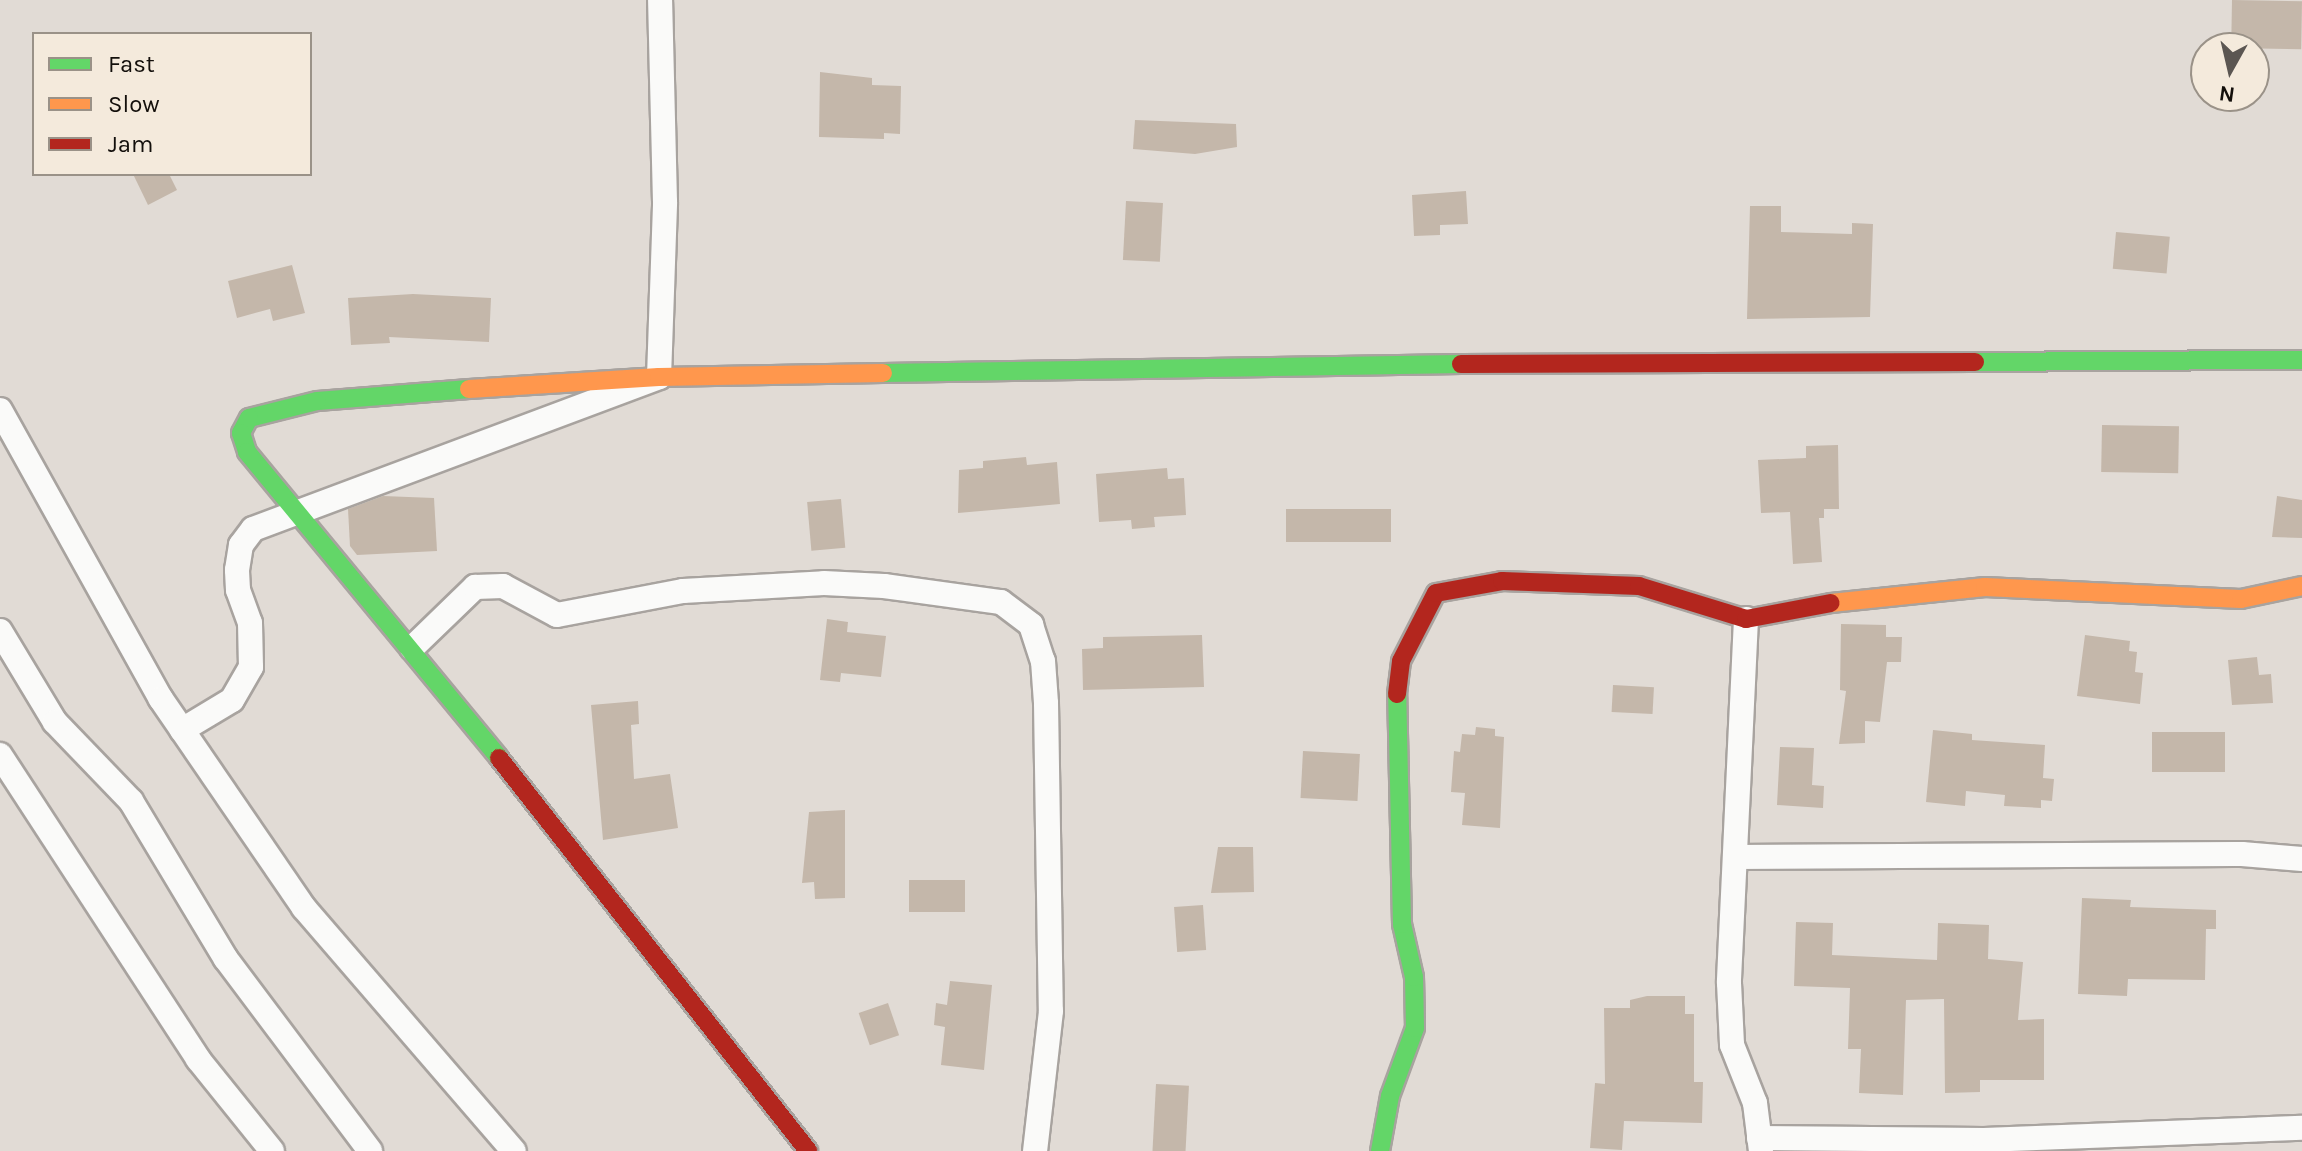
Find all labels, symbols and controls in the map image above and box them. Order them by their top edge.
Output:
legend [32,32,312,176]
north arrow [2190,32,2270,112]
text: Fast [108,50,155,78]
text: N [2217,80,2237,108]
text: Slow [108,90,160,118]
text: Jam [108,130,153,158]

